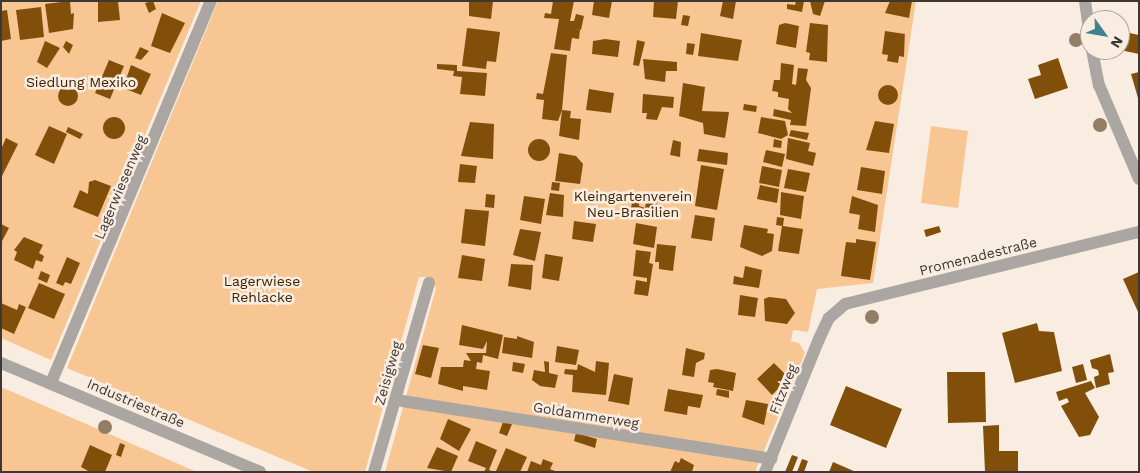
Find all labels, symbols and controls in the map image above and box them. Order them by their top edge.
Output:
north arrow [1080,10,1130,60]
text: N [1107,34,1126,51]
park label: Siedlung Mexiko [26,74,136,90]
street label: Lagerwiesenweg [90,132,150,242]
park label: Kleingartenverein Neu-Brasilien [574,188,692,220]
street label: Promenadestraße [917,233,1039,279]
park label: Lagerwiese Rehlacke [224,273,300,306]
street label: Zeisigweg [371,339,405,407]
street label: Fitzweg [765,361,801,417]
street label: Industriestraße [85,375,187,431]
street label: Goldammerweg [532,398,640,432]

